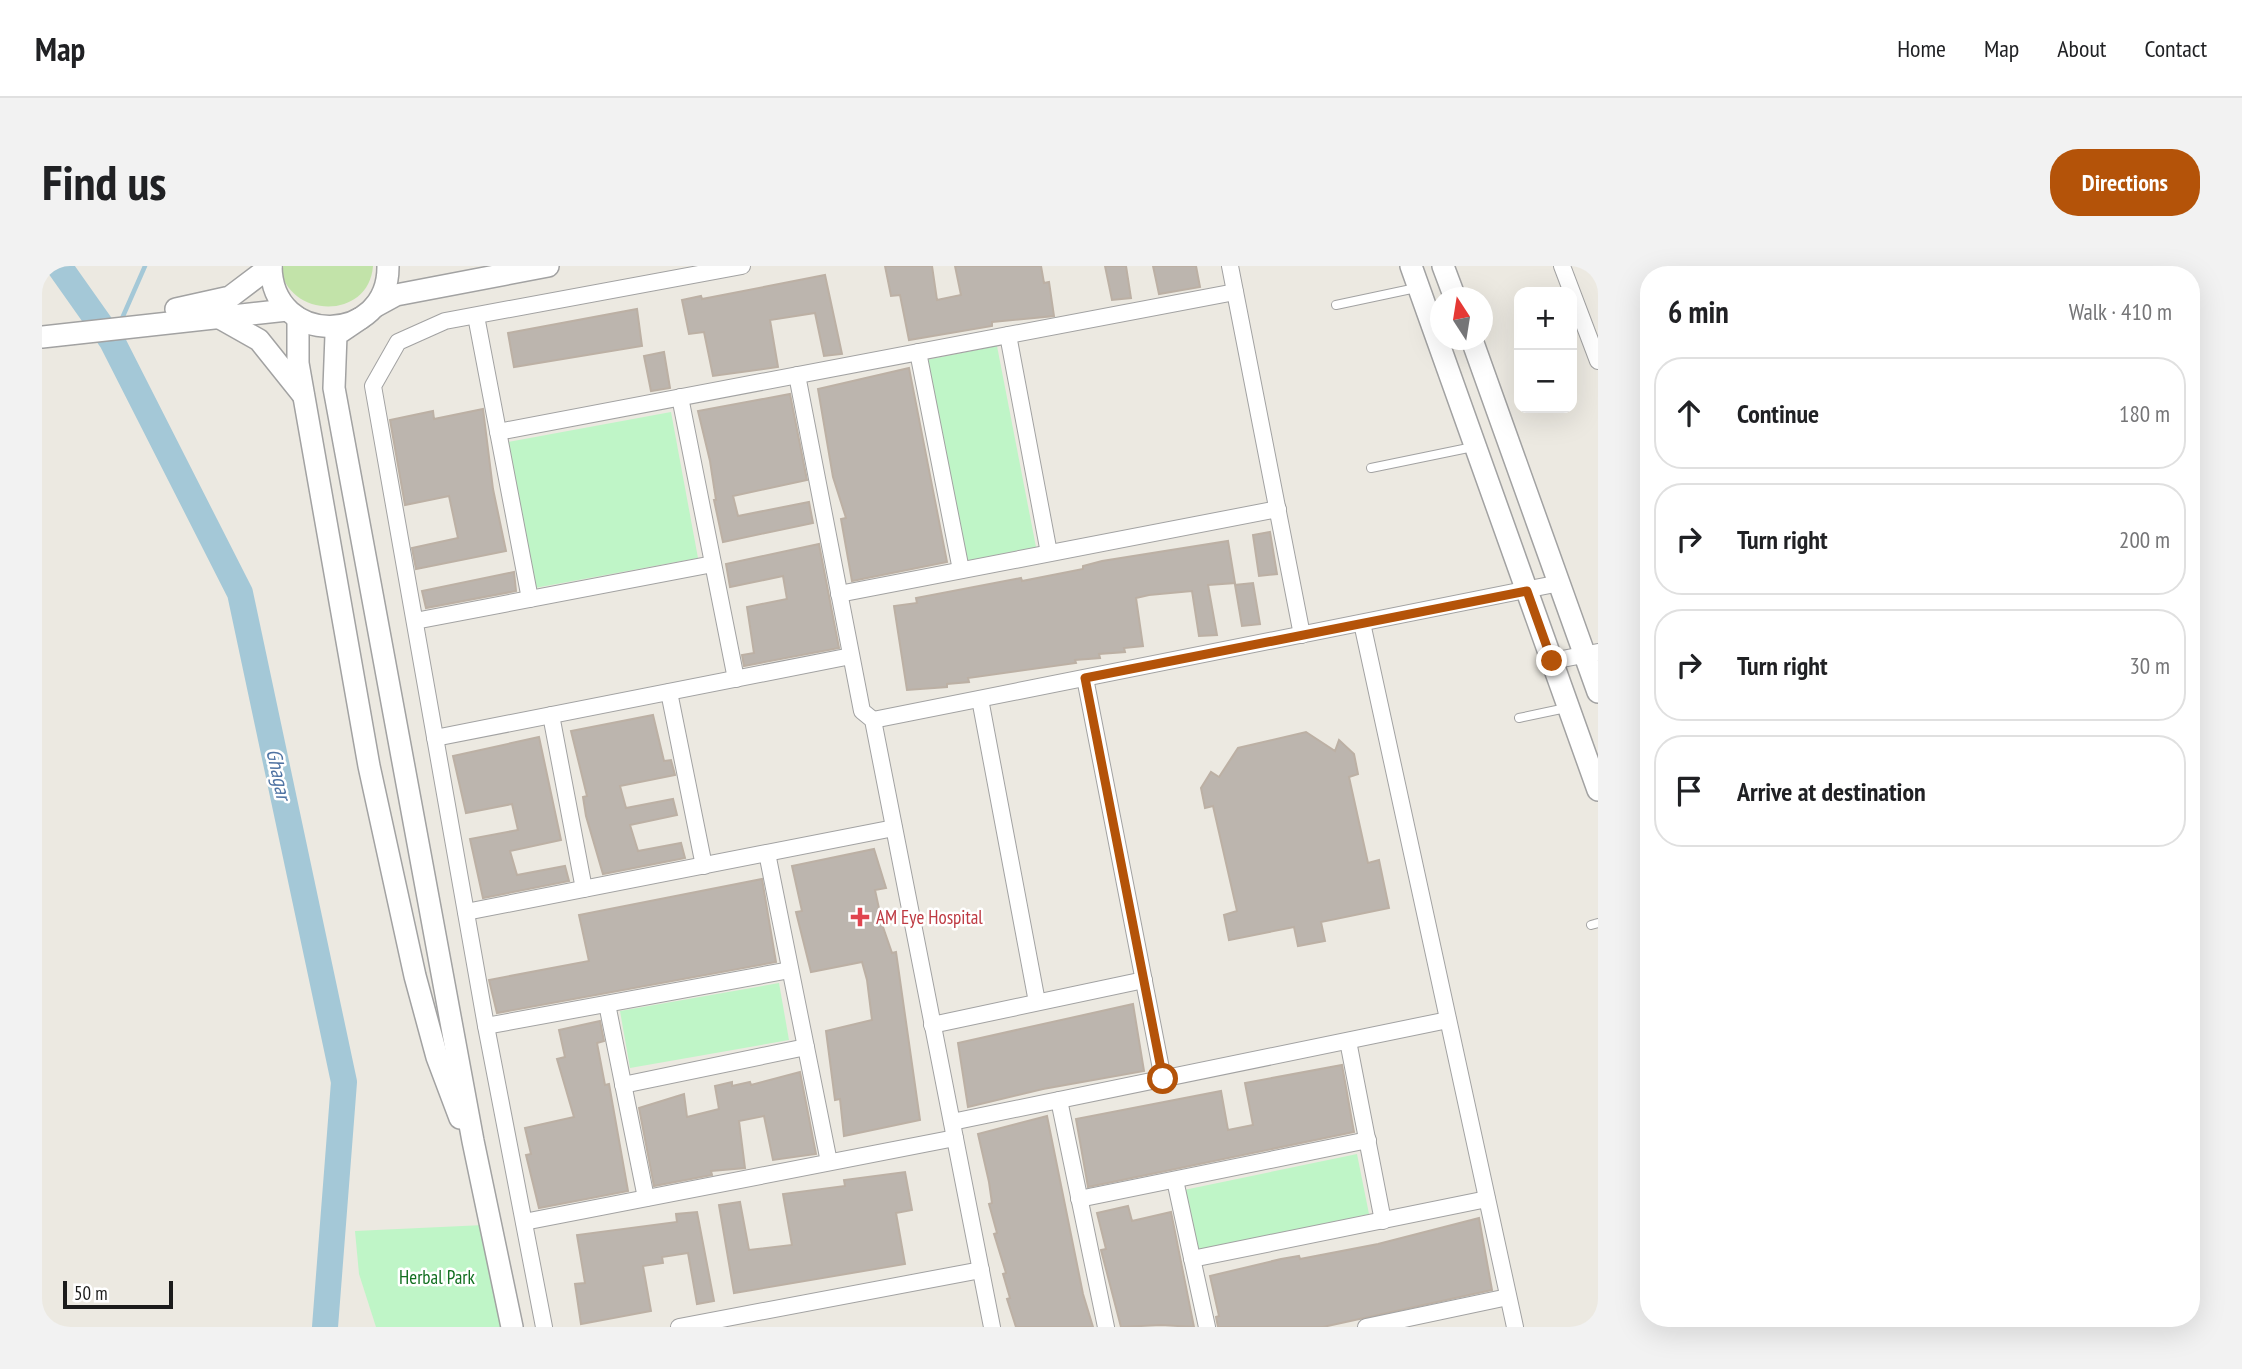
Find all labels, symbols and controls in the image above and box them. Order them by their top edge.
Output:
text: Map [35,27,85,70]
text: Home [1897,33,1946,64]
text: Map [1984,33,2019,64]
text: About [2057,33,2106,64]
text: Contact [2144,33,2207,64]
button: Directions [2050,149,2200,216]
text: Find us [42,150,166,214]
north arrow [1430,287,1493,350]
map controls [1514,287,1577,413]
button: + [1514,287,1577,350]
text: 6 min [1668,292,1729,331]
text: Walk · 410 m [2069,297,2172,326]
button: − [1514,350,1577,413]
icon: ahead [1670,394,1708,432]
text: Continue [1737,397,1819,430]
text: 180 m [2119,399,2170,428]
icon: right [1670,520,1708,558]
text: Turn right [1737,523,1828,556]
text: 200 m [2119,525,2170,554]
route end [1536,645,1567,676]
icon: right [1670,646,1708,684]
text: Turn right [1737,649,1828,682]
text: 30 m [2129,651,2170,680]
water label: Ghagar [260,746,298,805]
icon: arrive [1670,772,1708,810]
text: Arrive at destination [1737,775,1926,808]
place label: AM Eye Hospital [876,905,983,929]
marker: AM Eye Hospital [850,907,870,927]
route start [1147,1063,1178,1094]
park label: Herbal Park [399,1265,476,1289]
scale bar [63,1278,173,1310]
text: 50 m [74,1281,108,1305]

